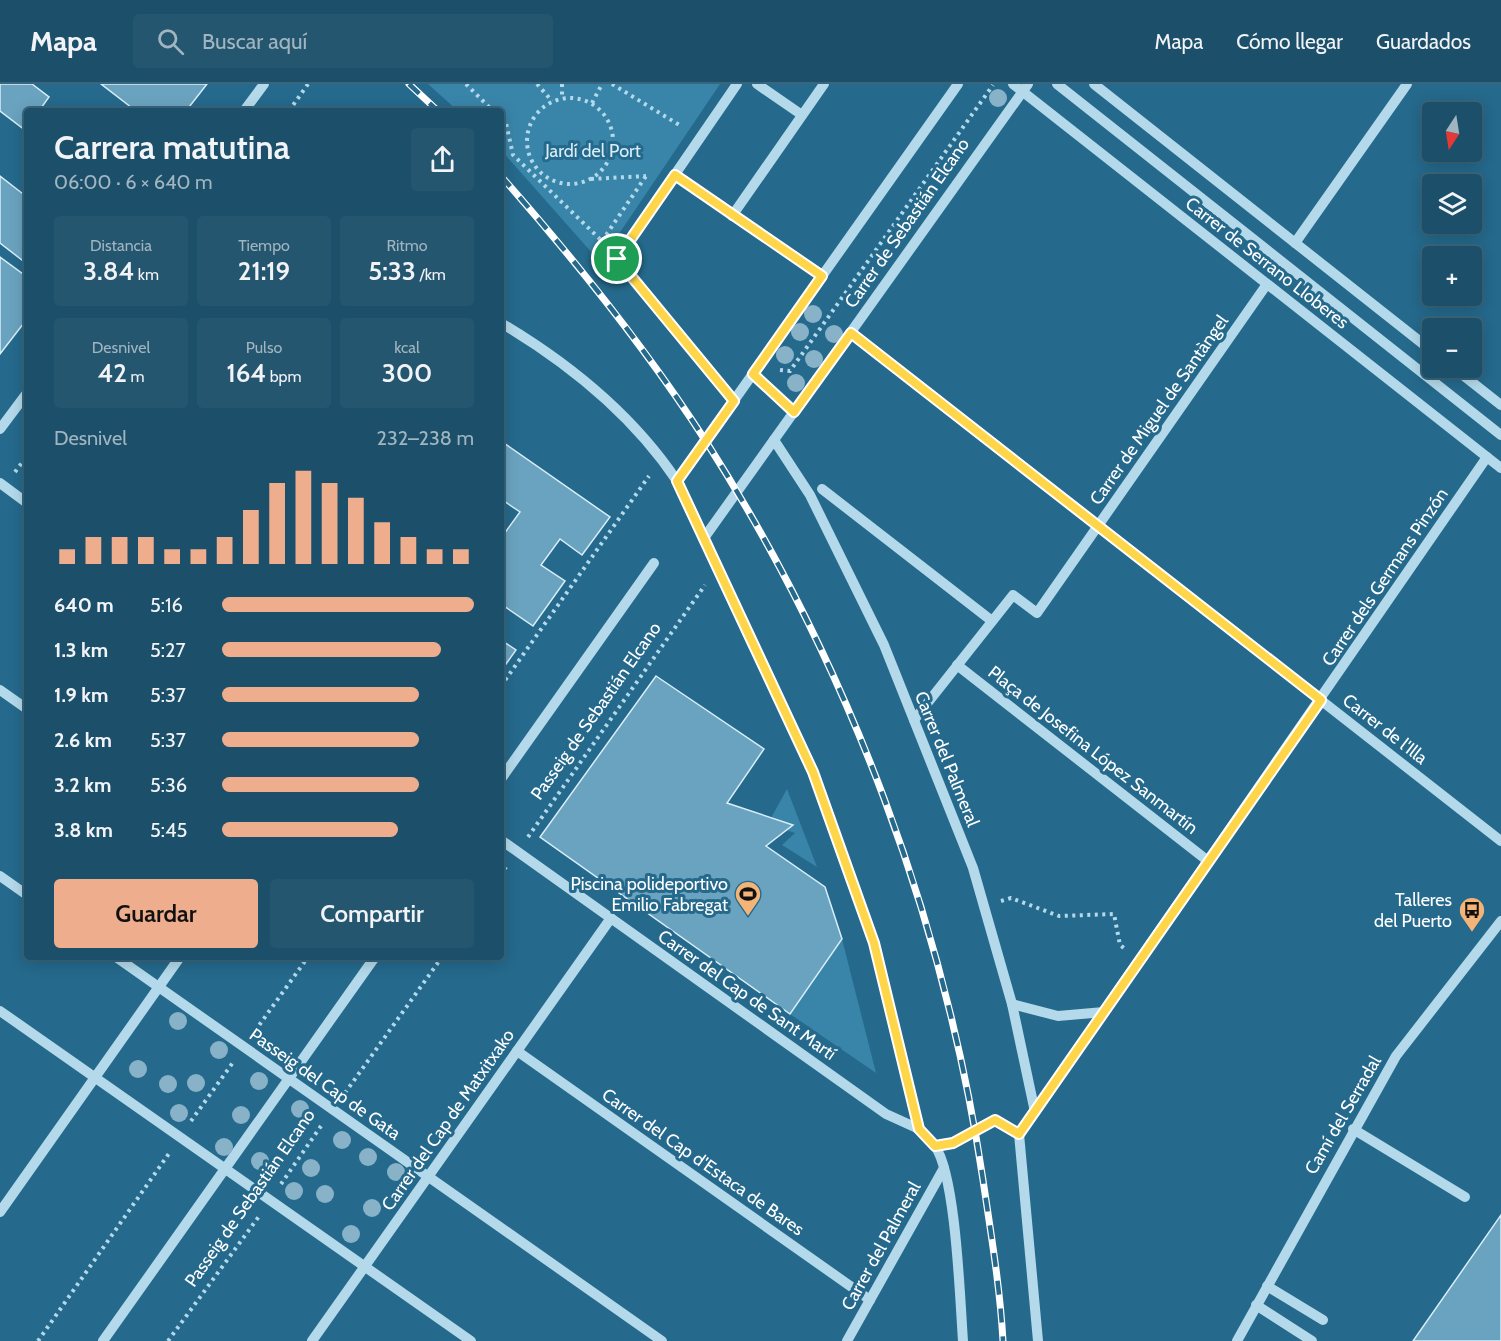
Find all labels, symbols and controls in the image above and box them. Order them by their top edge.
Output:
search box [133,14,553,68]
text: Mapa [30,24,97,58]
icon: search [154,25,187,58]
text: Buscar aquí [202,28,307,55]
text: Mapa [1155,29,1203,54]
text: Cómo llegar [1236,29,1343,54]
text: Guardados [1376,29,1471,54]
north arrow [1422,102,1482,162]
map controls [1422,102,1482,378]
text: Carrera matutina [54,127,290,167]
button: share [411,128,474,191]
street label: Carrer de Sebastián Elcano [840,134,974,312]
park label: Jardí del Port [544,140,641,162]
text: 06:00 · 6 × 640 m [54,170,213,194]
button: layers [1422,174,1482,234]
street label: Carrer de Serrano Lloberes [1181,192,1353,334]
pin [591,233,642,284]
text: Distancia [90,236,152,255]
text: Tiempo [238,236,290,255]
text: Ritmo [386,236,428,255]
icon: arrive [600,242,633,275]
button: + [1422,246,1482,306]
text: 3.84 [83,255,134,287]
text: 21:19 [238,255,290,287]
text: 5:33 [368,255,416,287]
text: km [134,265,159,284]
text: /km [416,265,446,284]
street label: Carrer de Miguel de Santàngel [1085,310,1233,509]
button: − [1422,318,1482,378]
text: Desnivel [92,338,150,357]
text: Pulso [246,338,282,357]
text: kcal [394,338,420,357]
text: 42 [97,357,127,389]
text: 164 [226,357,266,389]
text: 300 [382,357,432,389]
text: m [127,367,145,386]
text: bpm [266,367,302,386]
text: Desnivel [54,426,127,450]
text: 232–238 m [377,426,474,450]
street label: Carrer dels Germans Pinzón [1317,484,1453,670]
text: 640 m [54,593,114,617]
text: 5:16 [150,593,183,617]
street label: Passeig de Sebastián Elcano [526,618,666,804]
text: 1.3 km [54,638,108,662]
text: 5:27 [150,638,186,662]
street label: Plaça de Josefina López Sanmartín [984,661,1202,839]
text: 1.9 km [54,683,108,707]
text: 5:37 [150,683,186,707]
street label: Carrer del Palmeral [910,688,984,830]
street label: Carrer de l'Illa [1338,689,1432,769]
text: 2.6 km [54,728,112,752]
text: 5:37 [150,728,186,752]
text: 3.2 km [54,773,111,797]
text: 5:36 [150,773,187,797]
text: 3.8 km [54,818,113,842]
text: 5:45 [150,818,187,842]
place label: Piscina polideportivo Emilio Fabregat [571,873,728,916]
button: Guardar [54,879,258,948]
button: Compartir [270,879,474,948]
sports icon: Piscina polideportivo Emilio Fabregat [733,879,763,917]
place label: Talleres del Puerto [1374,889,1452,932]
bus stop icon: Talleres del Puerto [1457,895,1487,933]
street label: Carrer del Cap de Sant Martí [654,925,840,1065]
street label: Passeig del Cap de Gata [245,1024,405,1145]
street label: Carrer del Cap de Matxitxako [377,1025,519,1215]
street label: Camí del Serradal [1300,1051,1386,1178]
street label: Carrer del Cap d'Estaca de Bares [598,1084,808,1240]
street label: Passeig de Sebastián Elcano [180,1105,320,1291]
street label: Carrer del Palmeral [837,1177,926,1314]

